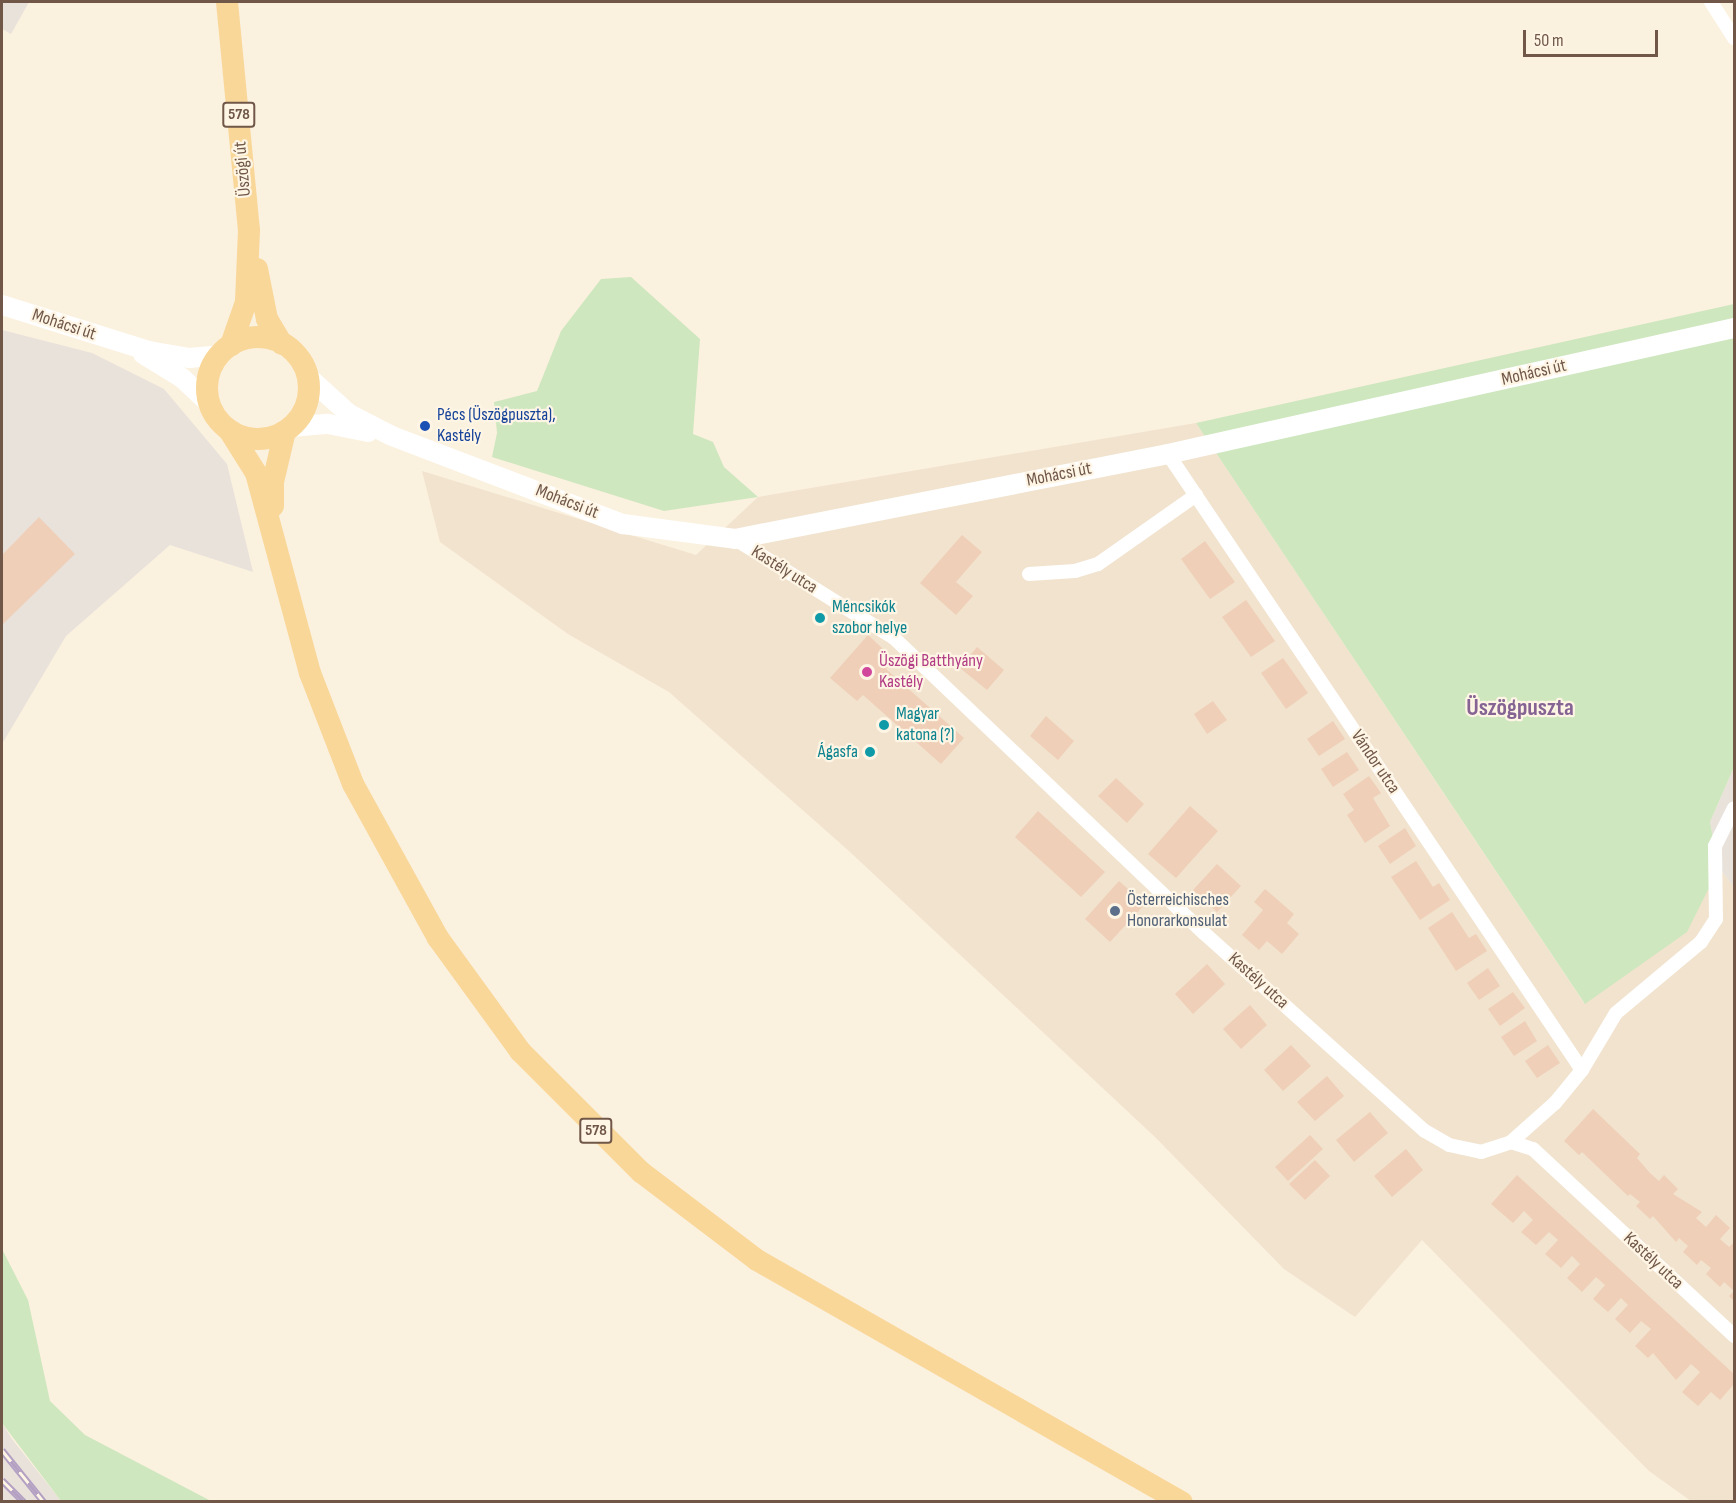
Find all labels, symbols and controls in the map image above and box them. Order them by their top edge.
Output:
scale bar [1526,18,1661,56]
text: 50 m [1534,30,1564,51]
road number: 578 [221,102,257,128]
street label: Üszögi út [230,141,256,197]
street label: Mohácsi út [29,305,99,345]
street label: Mohácsi út [1500,355,1568,391]
place label: Pécs (Üszögpuszta), Kastély [437,405,556,448]
marker: Pécs (Üszögpuszta), Kastély [418,419,432,433]
street label: Mohácsi út [1025,458,1093,492]
street label: Mohácsi út [532,480,602,524]
street label: Kastély utca [747,541,821,599]
place label: Méncsikók szobor helye [832,597,907,640]
marker: Méncsikók szobor helye [813,611,827,625]
place label: Üszögi Batthyány Kastély [879,651,983,694]
marker: Üszögi Batthyány Kastély [860,665,874,679]
district label: Üszögpuszta [1466,694,1574,722]
place label: Magyar katona (?) [896,704,954,746]
marker: Magyar katona (?) [877,718,891,732]
street label: Vándor utca [1346,726,1404,798]
place label: Ágasfa [818,741,858,763]
marker: Ágasfa [863,745,877,759]
place label: Österreichisches Honorarkonsulat [1127,890,1229,932]
marker: Österreichisches Honorarkonsulat [1108,904,1122,918]
street label: Kastély utca [1223,948,1293,1014]
road number: 578 [578,1118,614,1144]
street label: Kastély utca [1619,1228,1687,1294]

